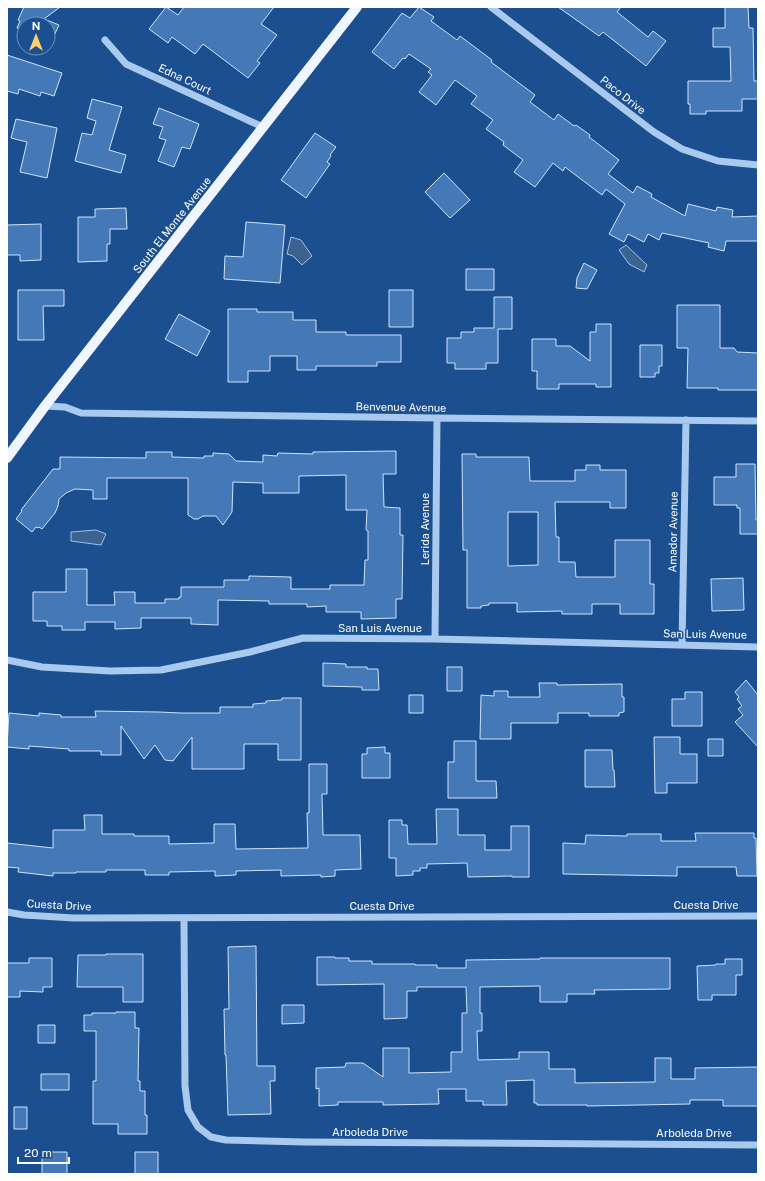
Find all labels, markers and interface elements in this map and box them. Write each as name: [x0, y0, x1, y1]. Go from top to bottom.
north arrow: [16, 16, 56, 56]
text: N: [32, 20, 40, 32]
street label: Edna Court: [157, 61, 213, 97]
street label: Paco Drive: [598, 74, 648, 116]
street label: South El Monte Avenue: [131, 175, 213, 275]
street label: Benvenue Avenue: [355, 400, 447, 414]
street label: Amador Avenue: [666, 491, 680, 573]
street label: Lerida Avenue: [419, 493, 431, 565]
street label: San Luis Avenue: [338, 622, 422, 634]
street label: San Luis Avenue: [663, 627, 747, 641]
street label: Cuesta Drive: [26, 897, 92, 913]
street label: Cuesta Drive: [674, 899, 738, 911]
street label: Cuesta Drive: [350, 900, 414, 912]
street label: Arboleda Drive: [332, 1126, 408, 1138]
street label: Arboleda Drive: [656, 1127, 732, 1139]
scale bar: [18, 1139, 69, 1165]
text: 20 m: [24, 1146, 52, 1160]

